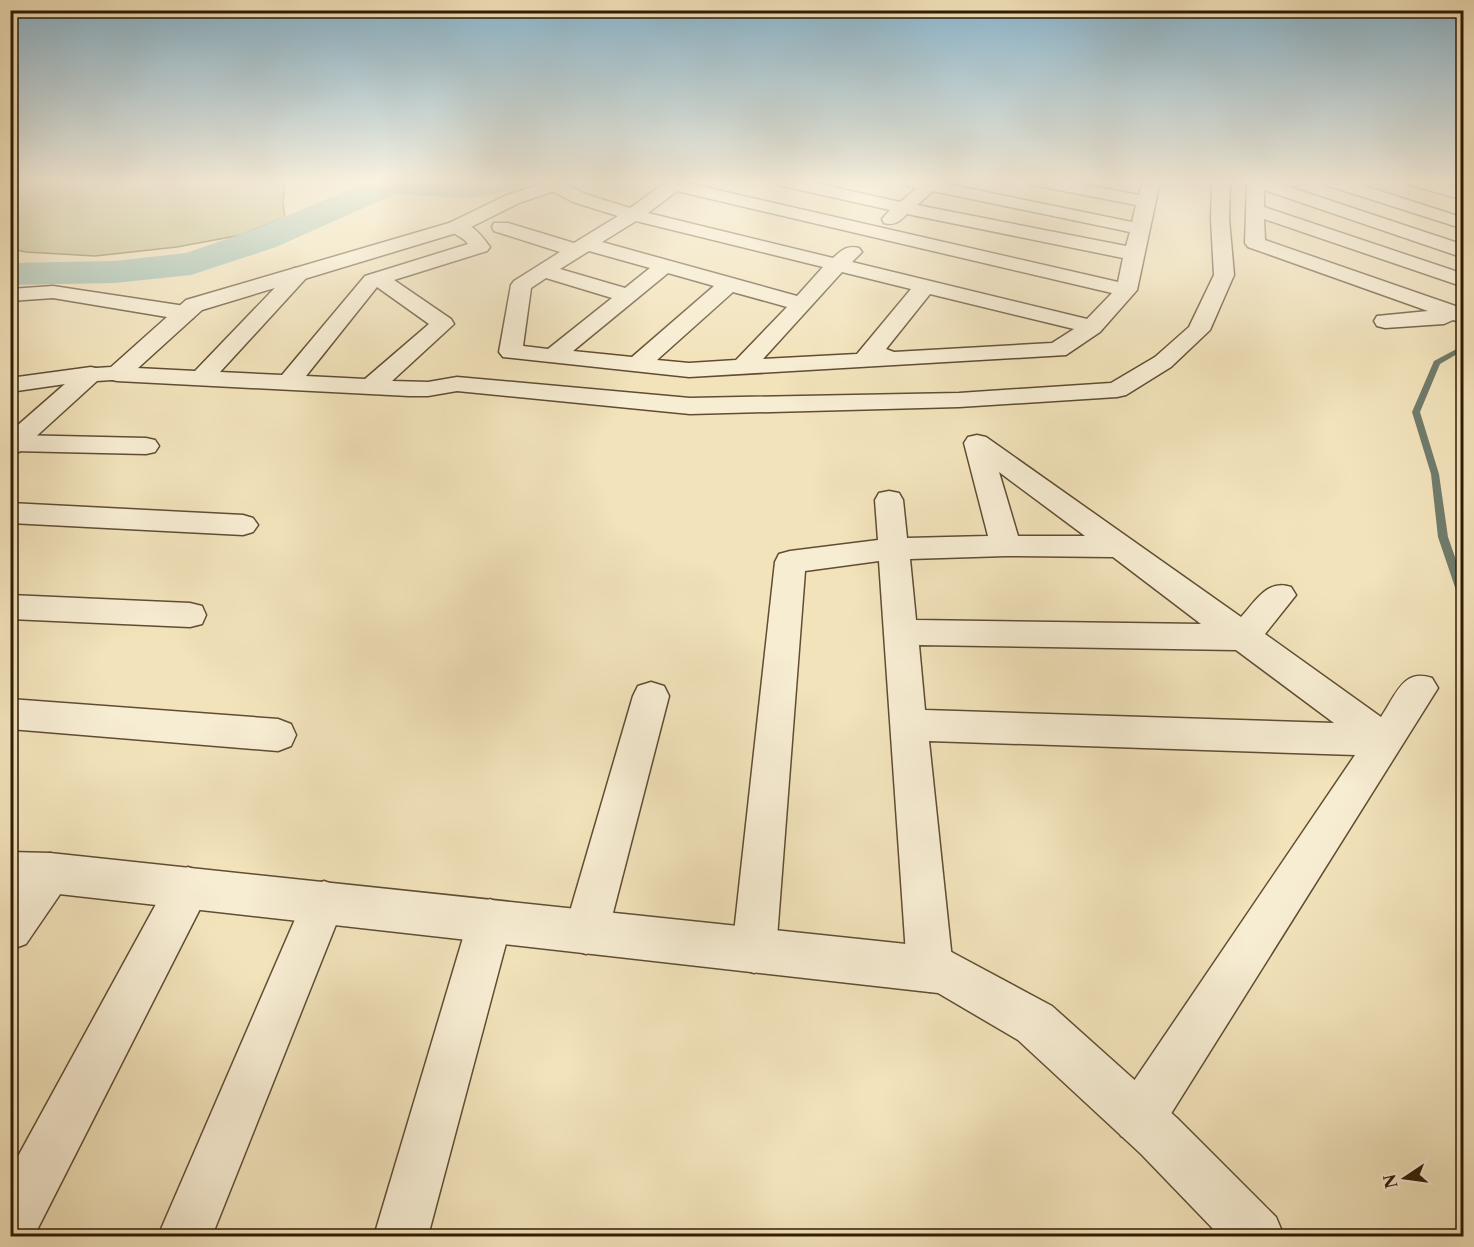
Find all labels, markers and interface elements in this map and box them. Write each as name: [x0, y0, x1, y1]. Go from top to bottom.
north arrow: [1375, 1148, 1435, 1208]
text: N: [1379, 1172, 1402, 1190]

